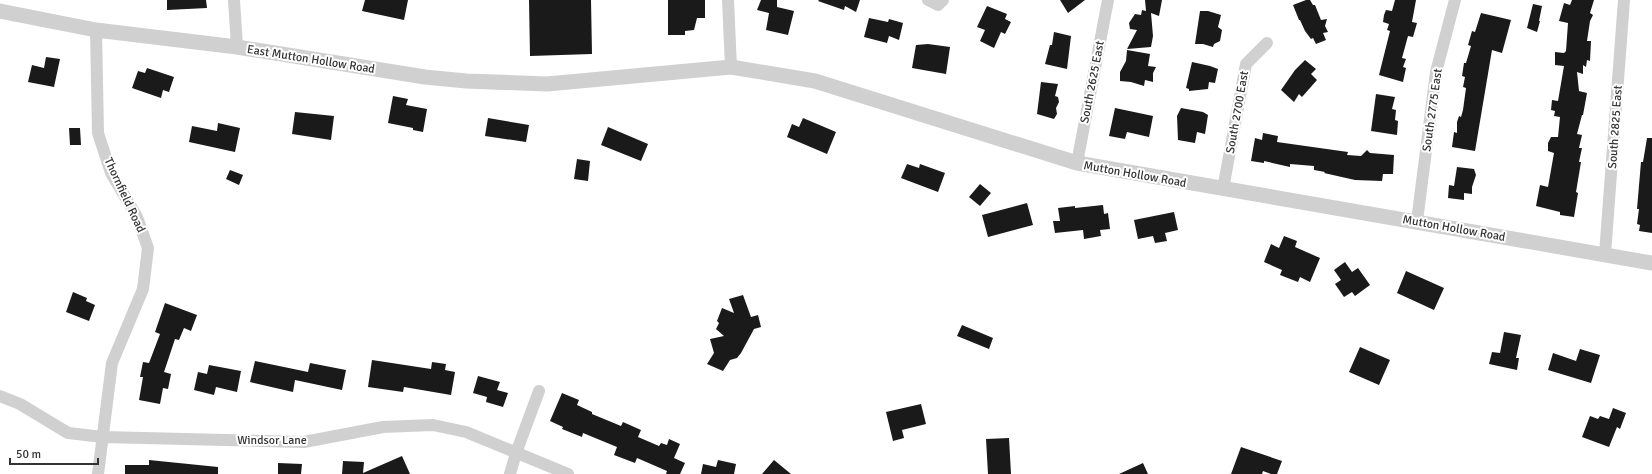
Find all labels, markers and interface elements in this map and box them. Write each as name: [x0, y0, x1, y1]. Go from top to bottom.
street label: South 2625 East: [1077, 40, 1108, 125]
street label: East Mutton Hollow Road: [246, 42, 376, 77]
street label: South 2775 East: [1419, 68, 1446, 153]
street label: South 2700 East: [1223, 70, 1252, 155]
street label: South 2825 East: [1605, 85, 1626, 169]
street label: Thornfield Road: [101, 155, 148, 235]
street label: Mutton Hollow Road: [1082, 158, 1188, 191]
street label: Mutton Hollow Road: [1401, 212, 1507, 245]
street label: Windsor Lane: [237, 433, 307, 448]
scale bar: [10, 440, 98, 466]
text: 50 m: [16, 447, 41, 462]

